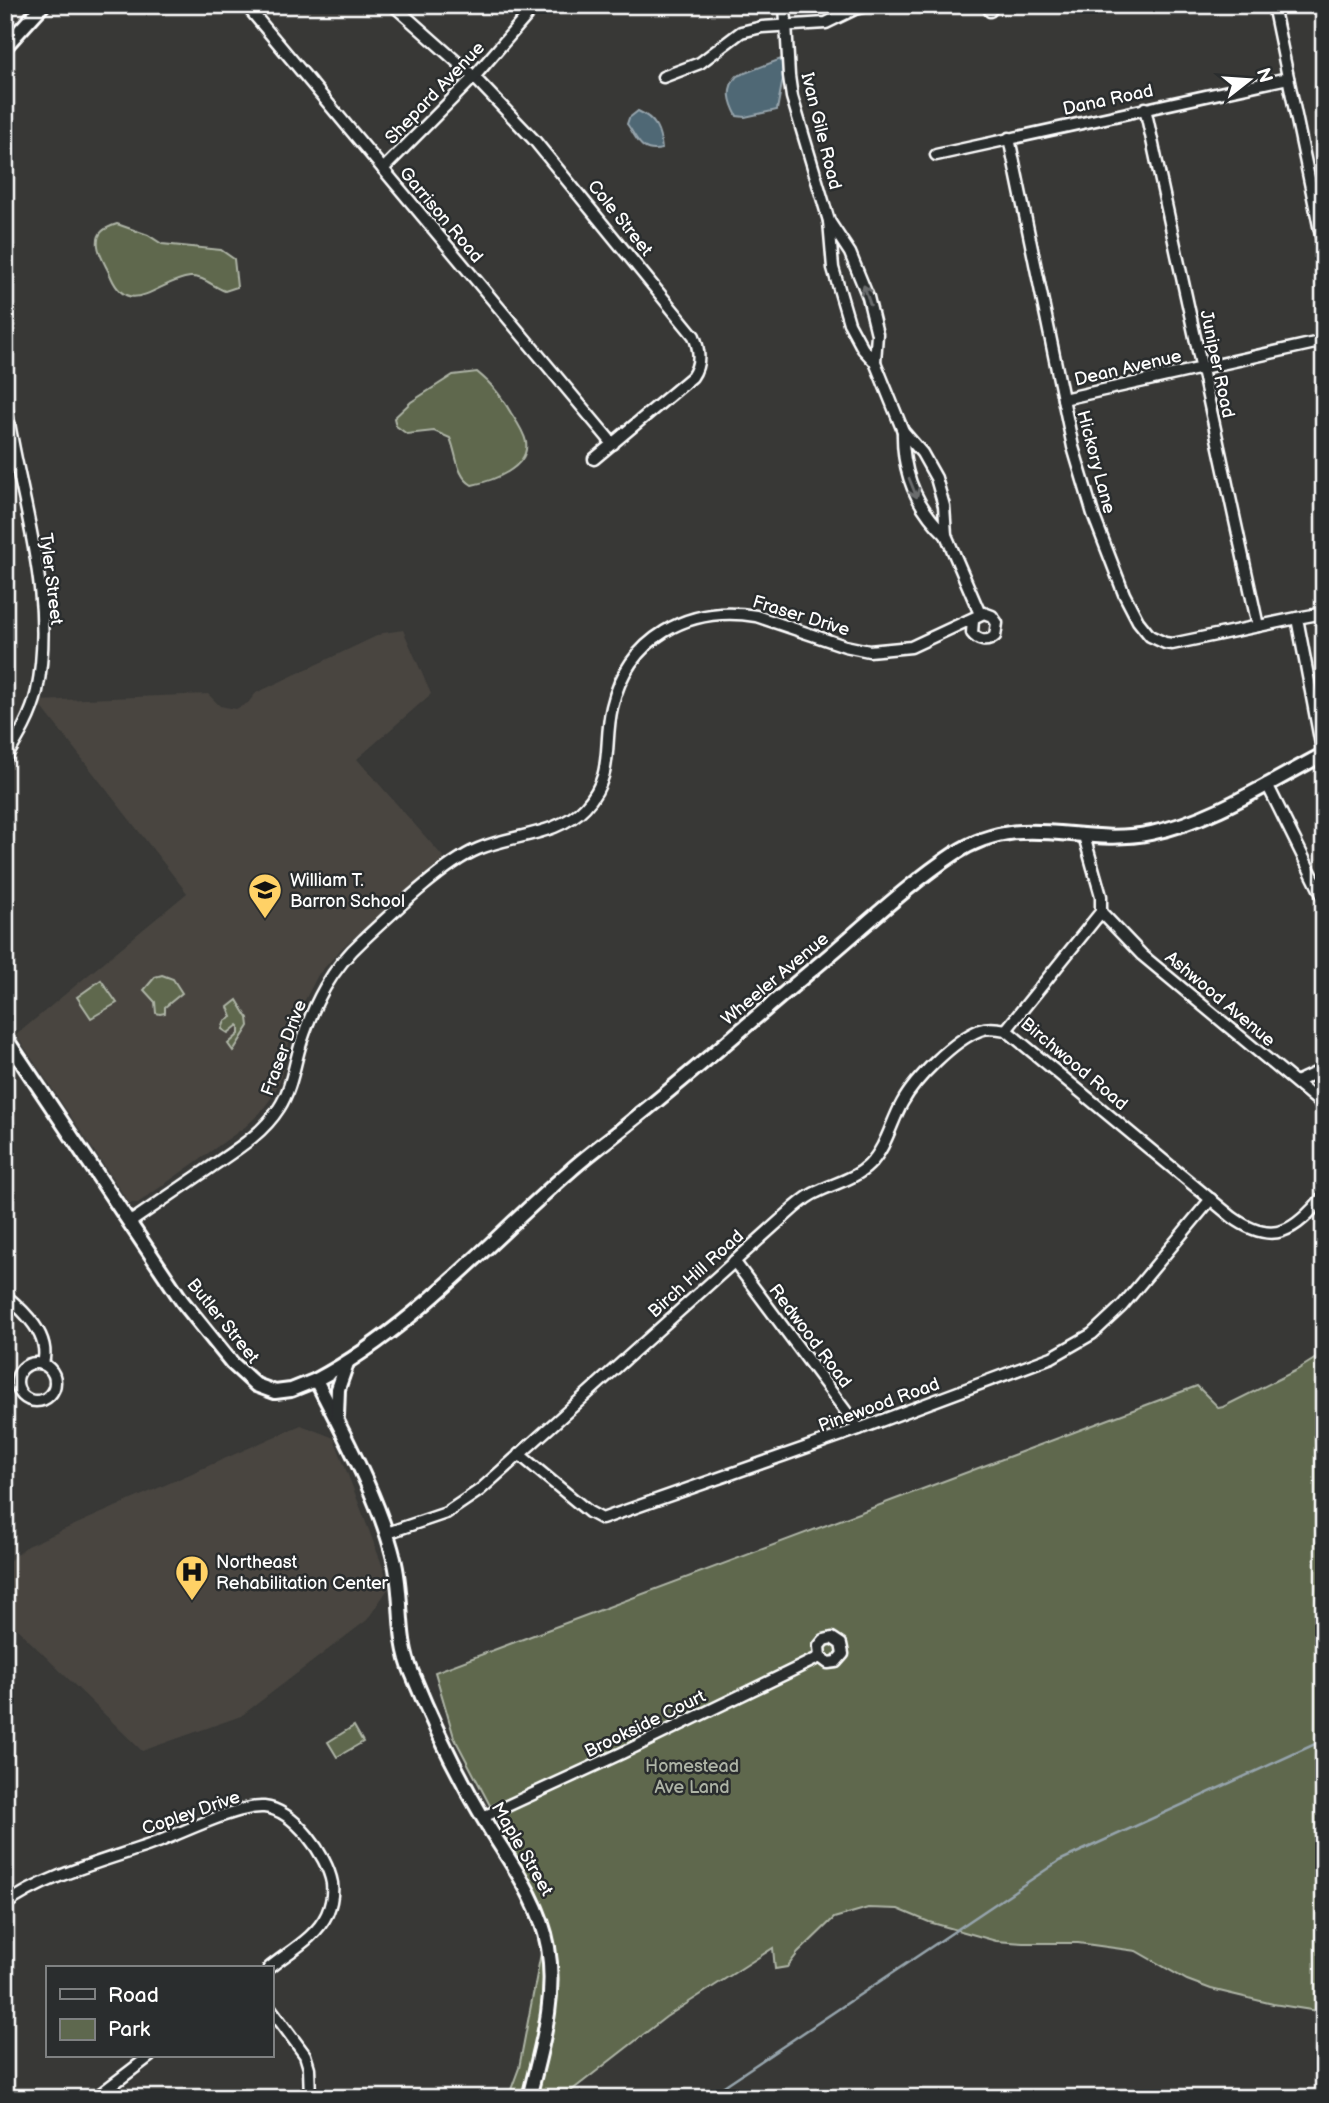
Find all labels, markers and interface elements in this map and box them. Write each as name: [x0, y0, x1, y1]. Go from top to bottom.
street label: Shepard Avenue: [381, 37, 489, 148]
north arrow: [1214, 46, 1284, 116]
text: N: [1251, 65, 1277, 86]
street label: Ivan Gile Road: [796, 70, 846, 192]
street label: Dana Road: [1061, 80, 1155, 120]
street label: Garrison Road: [395, 163, 487, 267]
street label: Cole Street: [583, 176, 657, 261]
one-way arrow: [860, 284, 873, 306]
street label: Juniper Road: [1195, 308, 1239, 420]
street label: Dean Avenue: [1072, 345, 1184, 391]
street label: Hickory Lane: [1072, 408, 1120, 516]
one-way arrow: [907, 476, 920, 498]
street label: Tyler Street: [35, 532, 67, 627]
street label: Fraser Drive: [750, 591, 852, 641]
place label: William T. Barron School: [290, 870, 405, 912]
school or university icon: William T. Barron School: [246, 871, 284, 920]
street label: Wheeler Avenue: [717, 928, 833, 1030]
street label: Ashwood Avenue: [1161, 947, 1279, 1051]
street label: Fraser Drive: [257, 997, 311, 1099]
street label: Birchwood Road: [1016, 1013, 1132, 1115]
street label: Birch Hill Road: [644, 1226, 748, 1322]
street label: Butler Street: [182, 1274, 264, 1368]
street label: Redwood Road: [764, 1280, 856, 1392]
street label: Pinewood Road: [816, 1373, 942, 1437]
place label: Northeast Rehabilitation Center: [216, 1552, 389, 1594]
hospital icon: Northeast Rehabilitation Center: [173, 1553, 211, 1602]
street label: Brookside Court: [581, 1685, 709, 1762]
park label: Homestead Ave Land: [645, 1756, 739, 1798]
street label: Copley Drive: [139, 1786, 243, 1840]
street label: Maple Street: [487, 1798, 557, 1900]
legend: [46, 1966, 273, 2058]
text: Road: [108, 1983, 159, 2008]
text: Park: [108, 2017, 151, 2042]

